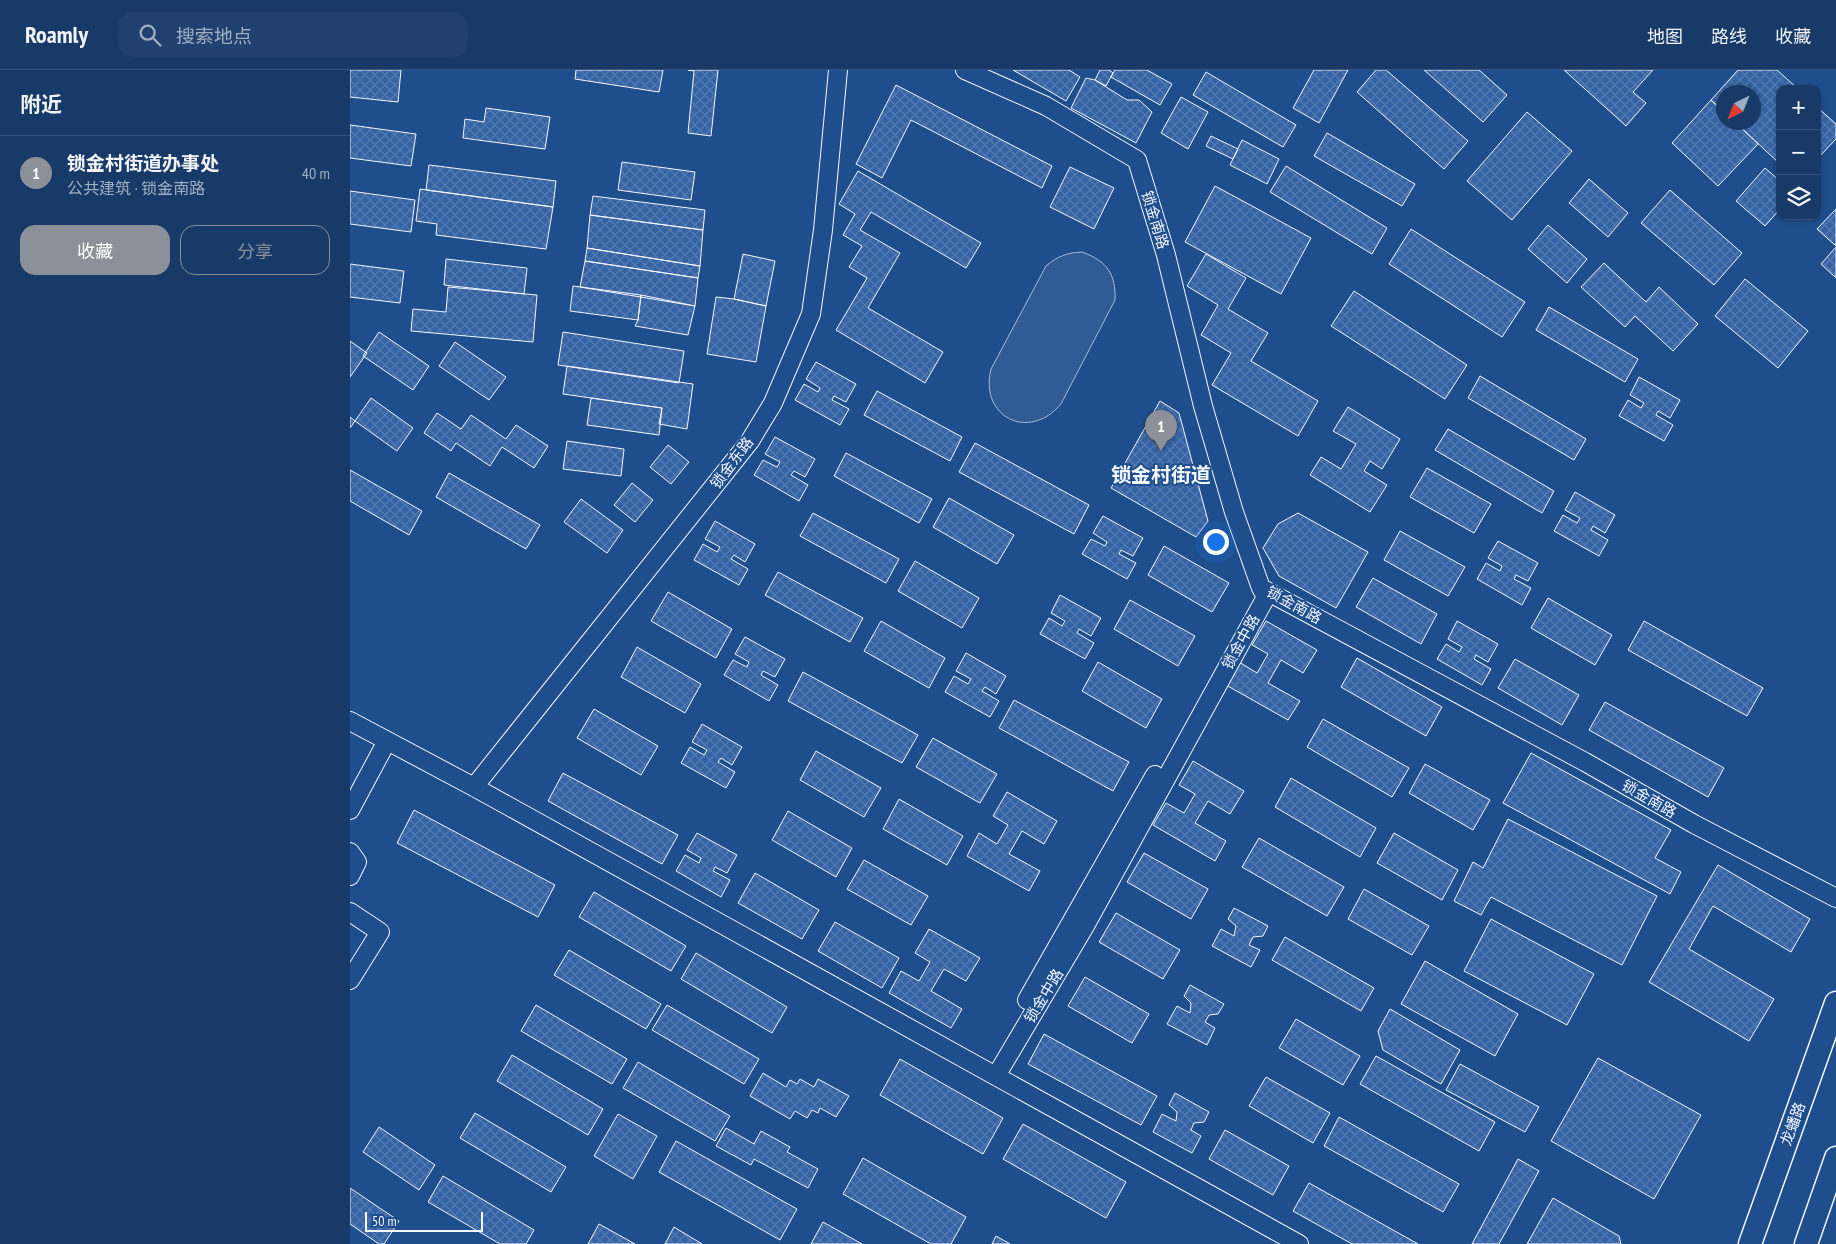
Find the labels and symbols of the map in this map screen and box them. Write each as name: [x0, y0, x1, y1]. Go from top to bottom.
north arrow: [1716, 85, 1761, 130]
street label: 锁金南路: [1138, 188, 1173, 251]
pin: 1: [1145, 410, 1177, 451]
street label: 锁金东路: [706, 433, 757, 492]
district label: 锁金村街道: [1111, 462, 1211, 488]
your location: [1203, 529, 1229, 555]
street label: 锁金南路: [1263, 582, 1325, 627]
street label: 锁金中路: [1218, 611, 1263, 673]
street label: 锁金南路: [1619, 775, 1680, 822]
street label: 锁金中路: [1020, 965, 1067, 1026]
street label: 龙蟠路: [1776, 1099, 1809, 1148]
scale bar: [365, 1209, 482, 1232]

